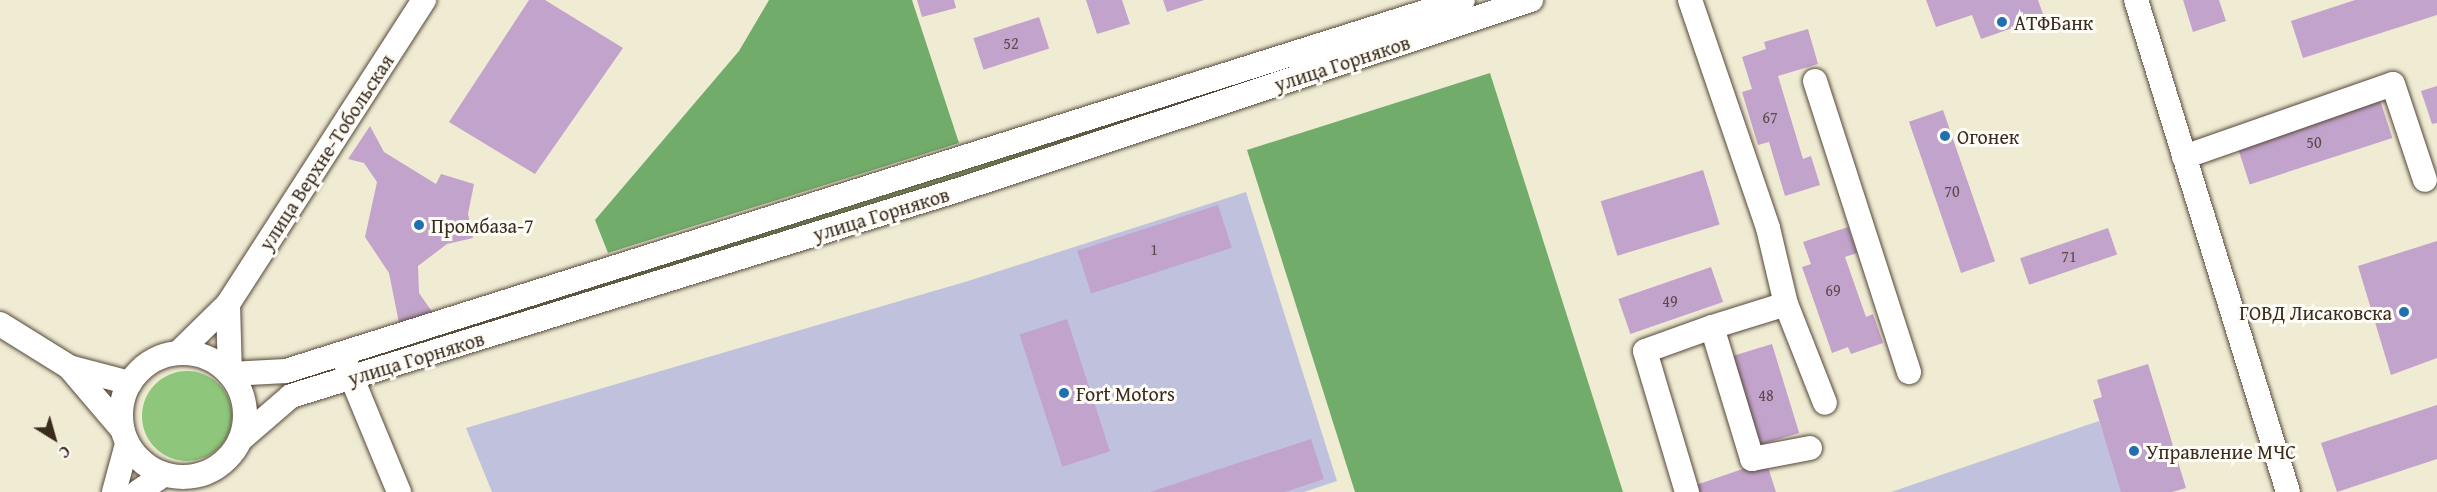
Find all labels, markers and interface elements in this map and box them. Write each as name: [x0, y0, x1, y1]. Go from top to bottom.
place label: АТФБанк: [2014, 10, 2093, 34]
marker: АТФБанк: [1995, 15, 2009, 29]
street label: улица Горняков: [1271, 30, 1413, 96]
house number: 52: [1003, 33, 1019, 53]
street label: улица Верхне-Тобольская: [254, 49, 398, 255]
house number: 67: [1762, 107, 1778, 127]
place label: Огонек: [1957, 124, 2019, 148]
marker: Огонек: [1938, 129, 1952, 143]
house number: 50: [2306, 132, 2322, 152]
house number: 70: [1944, 181, 1960, 201]
street label: улица Горняков: [810, 182, 952, 246]
place label: Промбаза-7: [431, 213, 534, 237]
marker: Промбаза-7: [412, 218, 426, 232]
house number: 1: [1150, 239, 1158, 259]
house number: 71: [2061, 246, 2077, 266]
house number: 69: [1825, 280, 1841, 300]
house number: 49: [1662, 291, 1678, 311]
place label: ГОВД Лисаковска: [2239, 300, 2392, 324]
marker: ГОВД Лисаковска: [2397, 305, 2411, 319]
street label: улица Горняков: [345, 326, 487, 390]
place label: Fort Motors: [1076, 381, 1175, 405]
house number: 48: [1758, 385, 1774, 405]
marker: Fort Motors: [1057, 386, 1071, 400]
north arrow: [24, 408, 84, 468]
place label: Управление МЧС: [2146, 439, 2296, 463]
text: С: [54, 440, 76, 465]
marker: Управление МЧС: [2127, 444, 2141, 458]

